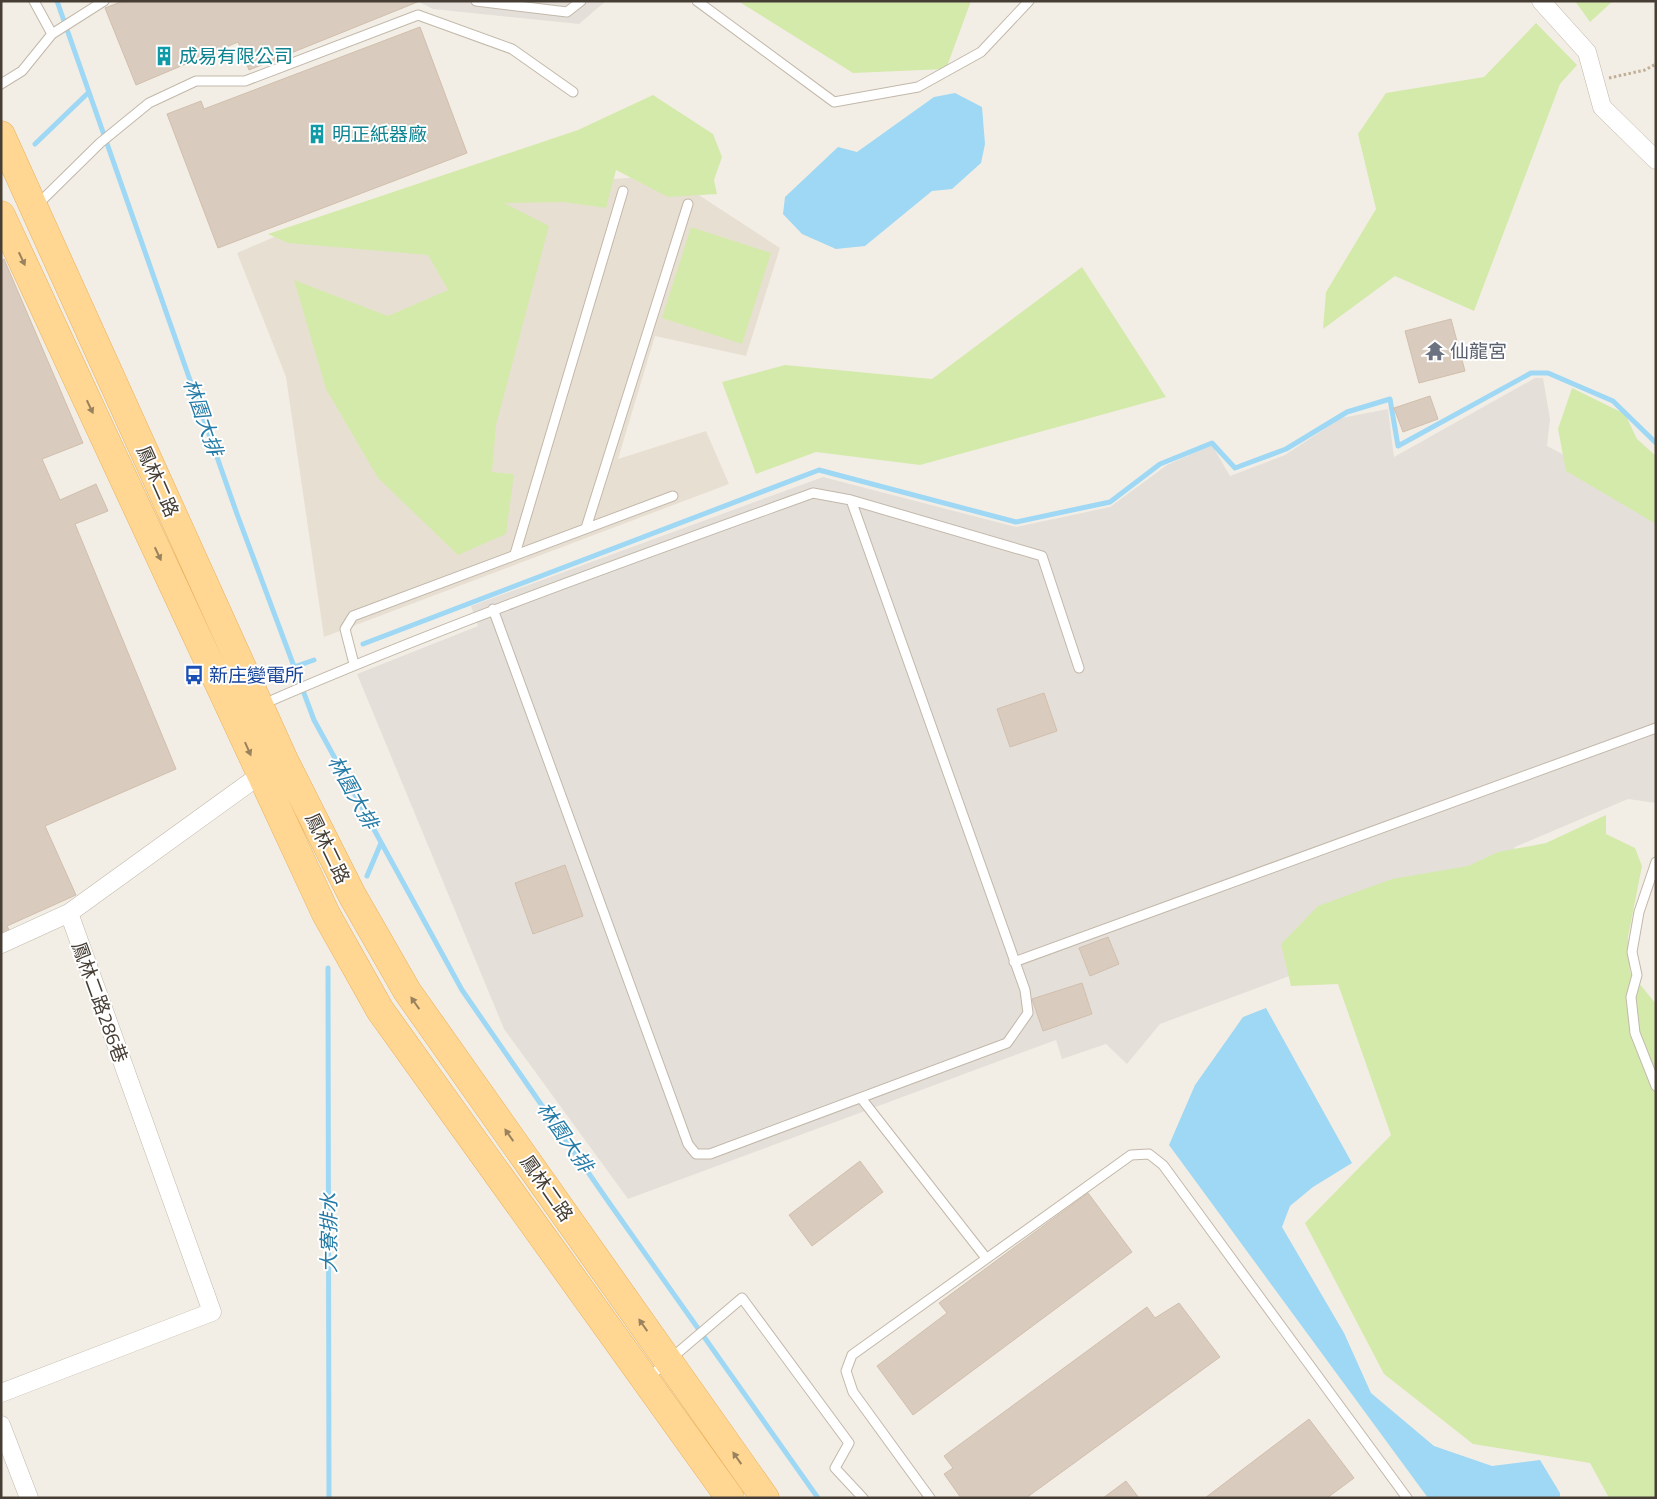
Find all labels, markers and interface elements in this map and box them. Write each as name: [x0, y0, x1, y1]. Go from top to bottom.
place label: 成易有限公司: [179, 41, 293, 70]
building icon: 成易有限公司: [153, 45, 175, 67]
place label: 明正紙器廠: [332, 119, 427, 148]
building icon: 明正紙器廠: [306, 123, 328, 145]
one-way arrow: [18, 252, 26, 266]
place label: 仙龍宮: [1450, 336, 1507, 365]
temple icon: 仙龍宮: [1424, 340, 1446, 362]
water label: 林園大排: [176, 374, 232, 463]
one-way arrow: [86, 399, 94, 414]
street label: 鳳林二路: [130, 440, 187, 521]
one-way arrow: [155, 547, 163, 561]
place label: 新庄變電所: [209, 660, 304, 689]
bus stop icon: 新庄變電所: [183, 664, 205, 686]
one-way arrow: [245, 742, 253, 756]
water label: 林園大排: [320, 749, 388, 837]
street label: 鳳林二路: [299, 807, 358, 888]
street label: 鳳林二路286巷: [65, 937, 136, 1066]
one-way arrow: [410, 996, 420, 1009]
water label: 林園大排: [530, 1095, 603, 1181]
one-way arrow: [504, 1128, 514, 1142]
street label: 鳳林二路: [514, 1148, 581, 1227]
water label: 大寮排水: [313, 1192, 344, 1273]
one-way arrow: [638, 1318, 648, 1332]
one-way arrow: [732, 1451, 742, 1465]

